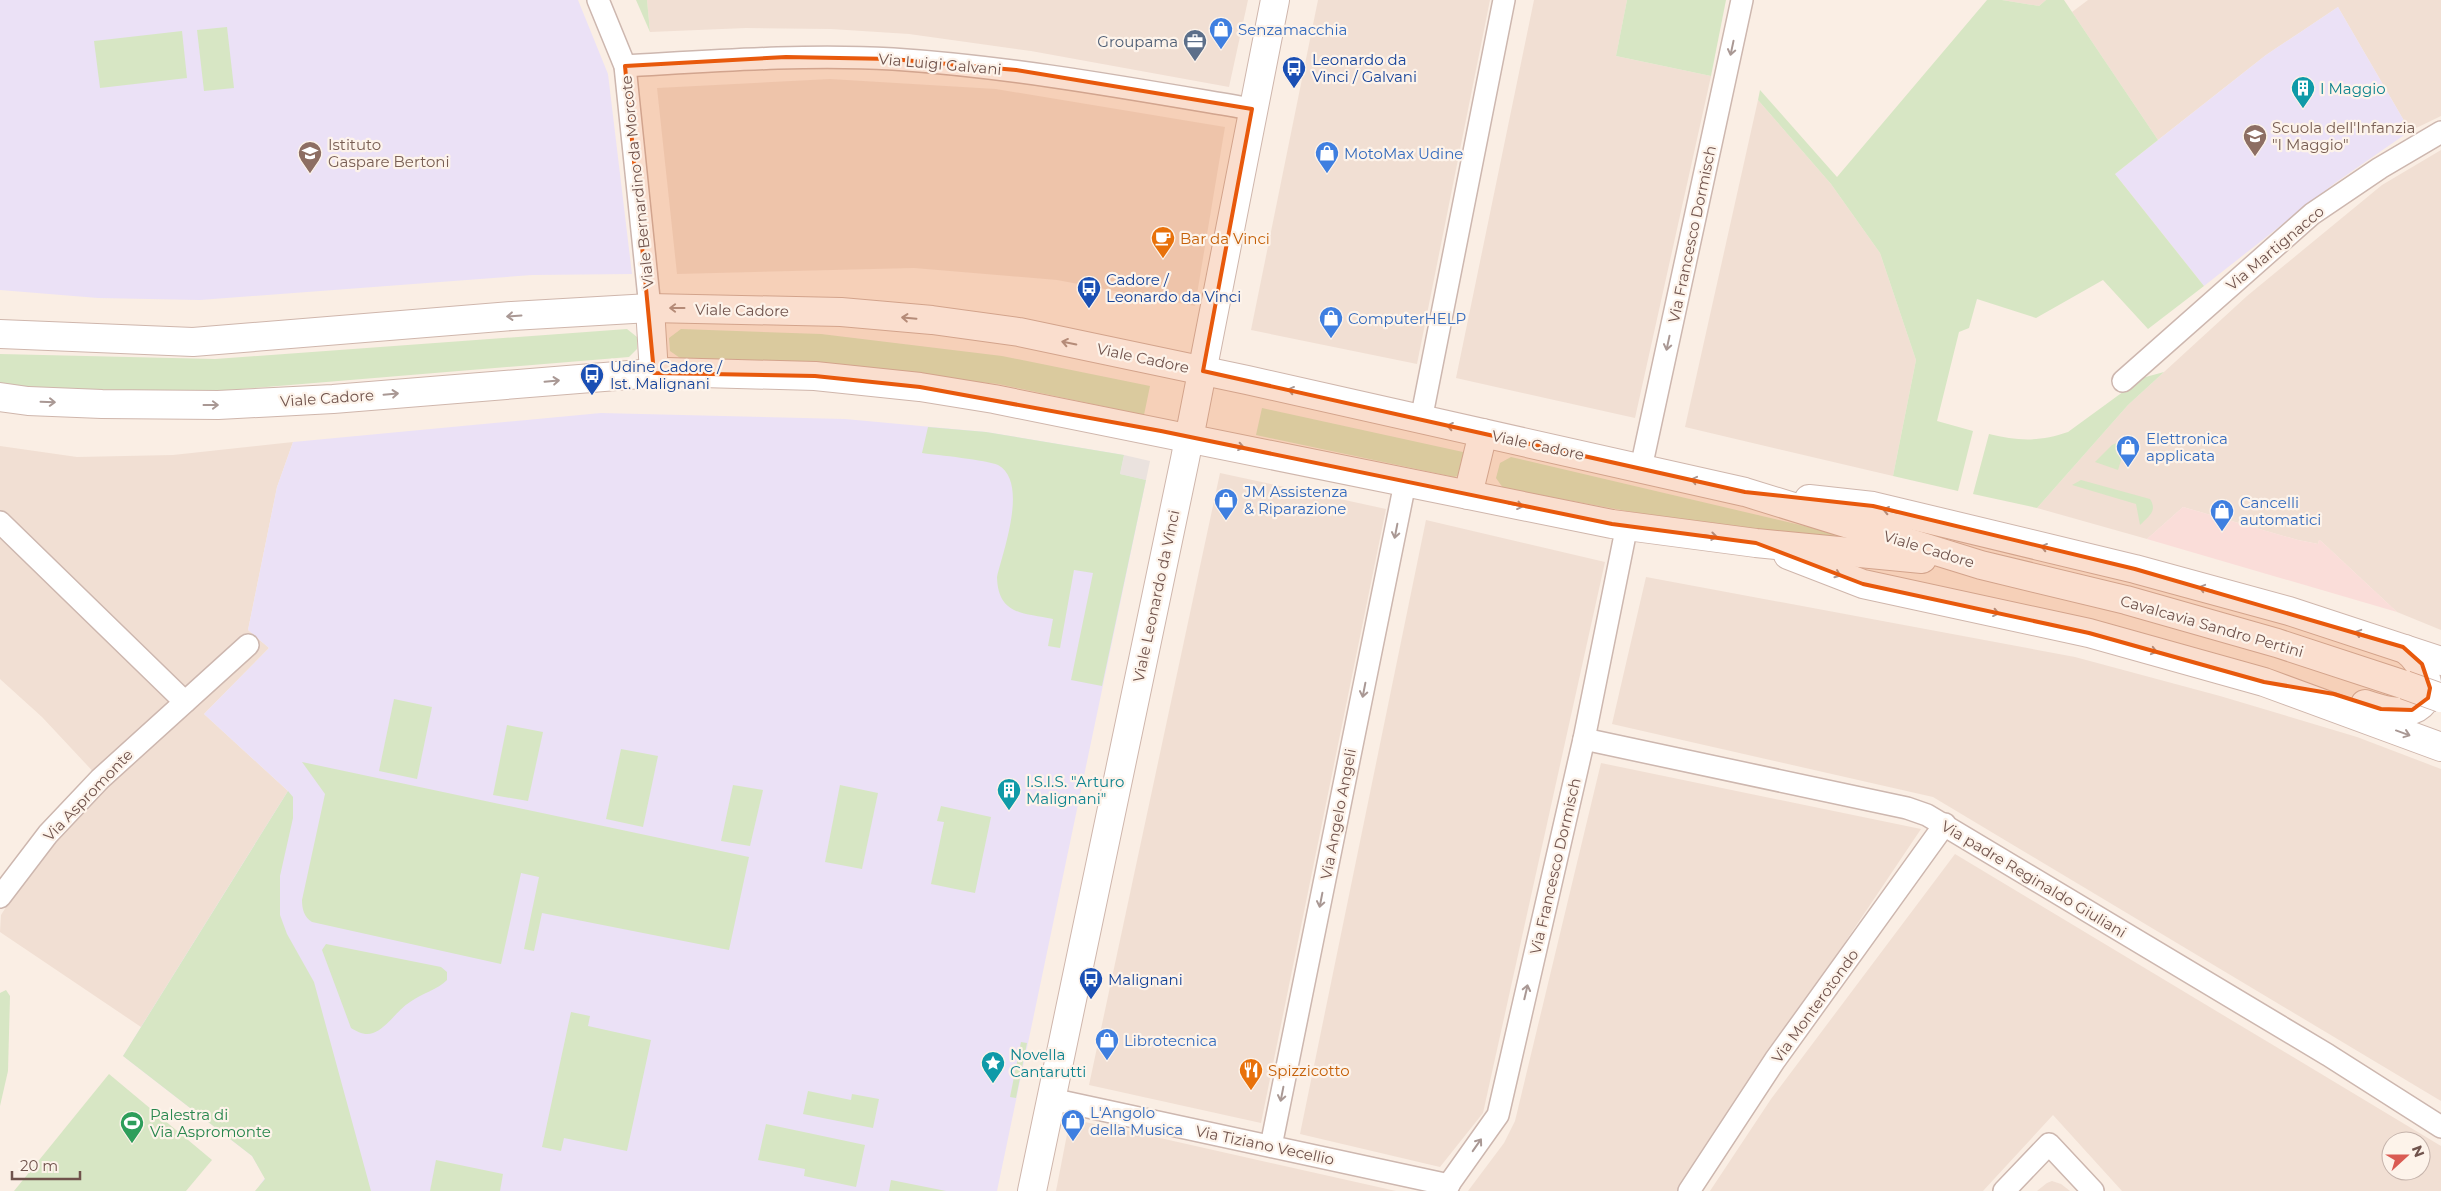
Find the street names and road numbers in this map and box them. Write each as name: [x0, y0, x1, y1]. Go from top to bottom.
street label: Via Luigi Galvani: [878, 49, 1002, 79]
street label: Viale Bernardino da Morcote: [616, 75, 658, 289]
street label: Via Francesco Dormisch: [1664, 144, 1720, 324]
street label: Via Martignacco: [2222, 202, 2328, 294]
street label: Viale Cadore: [695, 300, 789, 320]
street label: Viale Cadore: [1095, 339, 1191, 377]
street label: Viale Cadore: [279, 385, 375, 411]
street label: Viale Cadore: [1490, 426, 1586, 464]
street label: Viale Leonardo da Vinci: [1128, 508, 1184, 684]
street label: Viale Cadore: [1881, 526, 1977, 572]
street label: Cavalcavia Sandro Pertini: [2118, 591, 2306, 661]
street label: Via Aspromonte: [39, 745, 137, 845]
street label: Via Angelo Angeli: [1316, 747, 1360, 881]
street label: Via Francesco Dormisch: [1525, 776, 1585, 956]
street label: Via padre Reginaldo Giuliani: [1938, 816, 2130, 942]
street label: Via Monterotondo: [1767, 945, 1863, 1067]
street label: Via Tiziano Vecellio: [1194, 1121, 1336, 1169]

